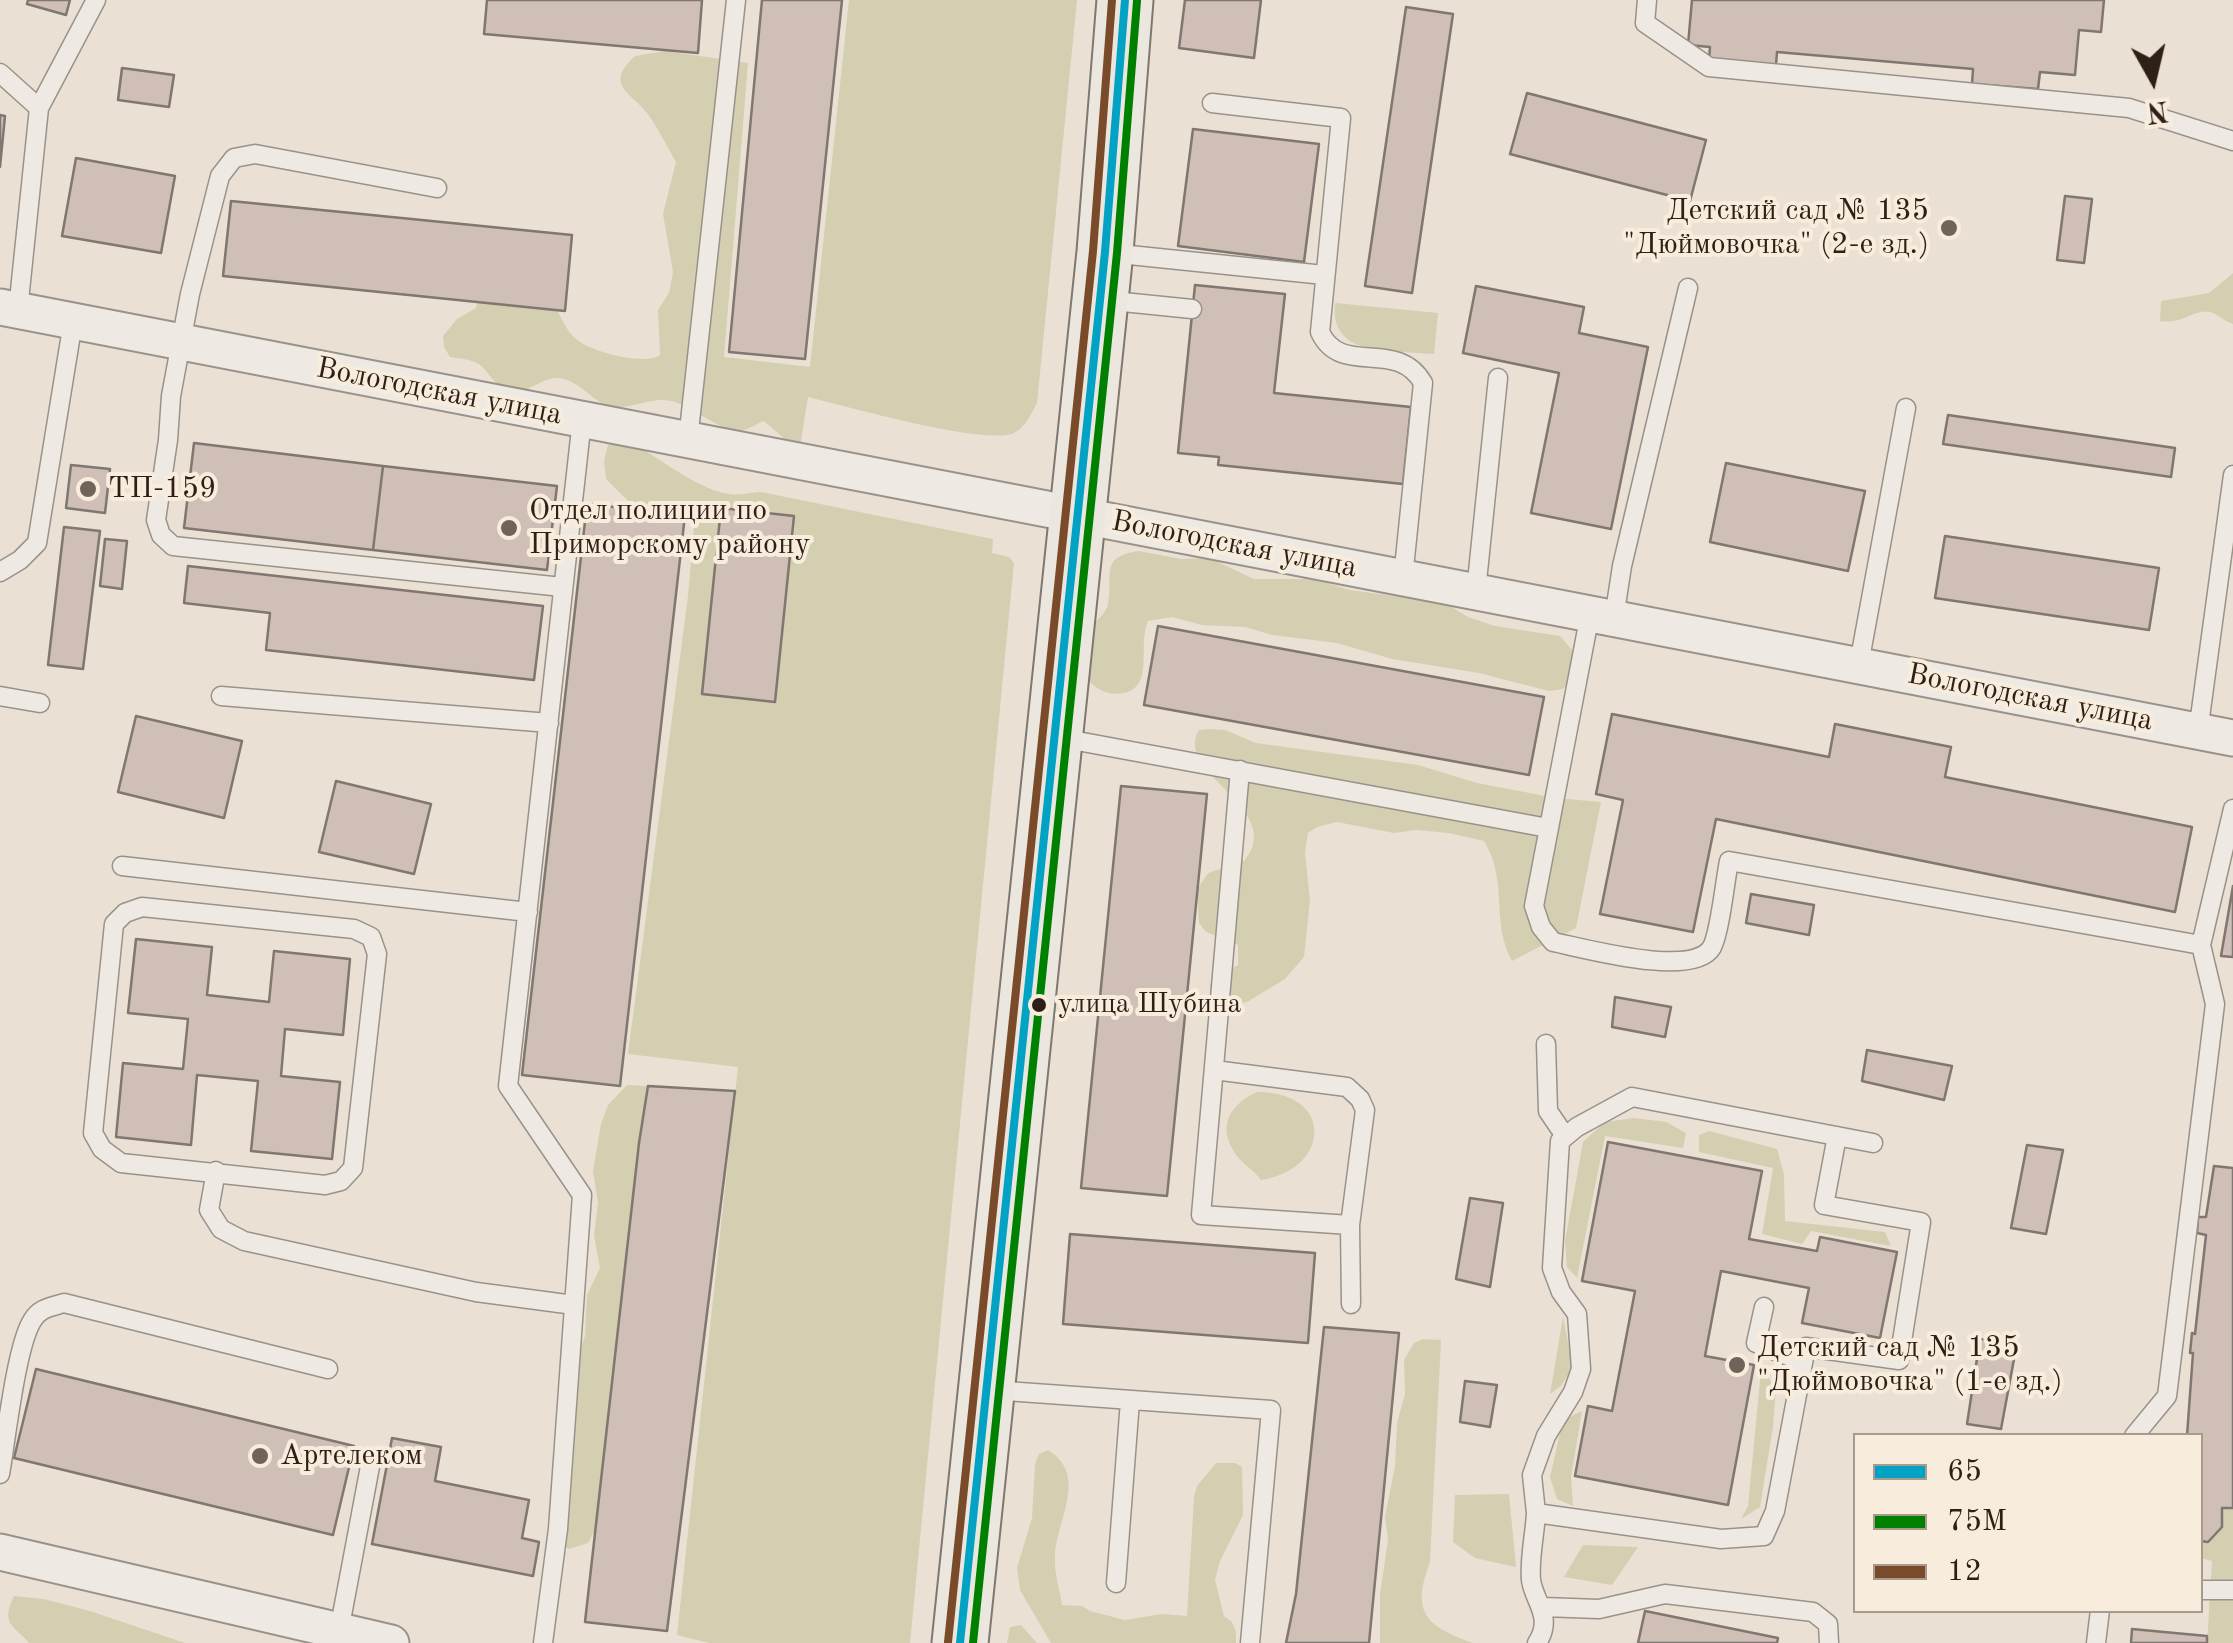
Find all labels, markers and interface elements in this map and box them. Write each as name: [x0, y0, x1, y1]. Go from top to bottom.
north arrow: [2103, 30, 2203, 130]
text: N: [2145, 94, 2170, 125]
place label: Детский сад № 135 "Дюймовочка" (2-е зд.): [1623, 193, 1929, 264]
marker: Детский сад № 135 "Дюймовочка" (2-е зд.): [1938, 217, 1960, 239]
street label: Вологодская улица: [313, 351, 565, 433]
place label: ТП-159: [108, 471, 216, 507]
marker: ТП-159: [77, 478, 99, 500]
place label: Отдел полиции по Приморскому району: [529, 493, 810, 564]
street label: Вологодская улица: [1108, 504, 1360, 586]
marker: Отдел полиции по Приморскому району: [498, 517, 520, 539]
street label: Вологодская улица: [1904, 657, 2156, 739]
place label: улица Шубина: [1058, 988, 1241, 1022]
marker: улица Шубина: [1029, 995, 1049, 1015]
place label: Детский сад № 135 "Дюймовочка" (1-е зд.): [1757, 1330, 2063, 1400]
marker: Детский сад № 135 "Дюймовочка" (1-е зд.): [1726, 1354, 1748, 1376]
legend: [1853, 1433, 2203, 1613]
place label: Артелеком: [280, 1438, 423, 1474]
marker: Артелеком: [249, 1445, 271, 1467]
text: 65: [1947, 1457, 1982, 1487]
text: 75М: [1947, 1507, 2007, 1537]
text: 12: [1947, 1557, 1982, 1587]

